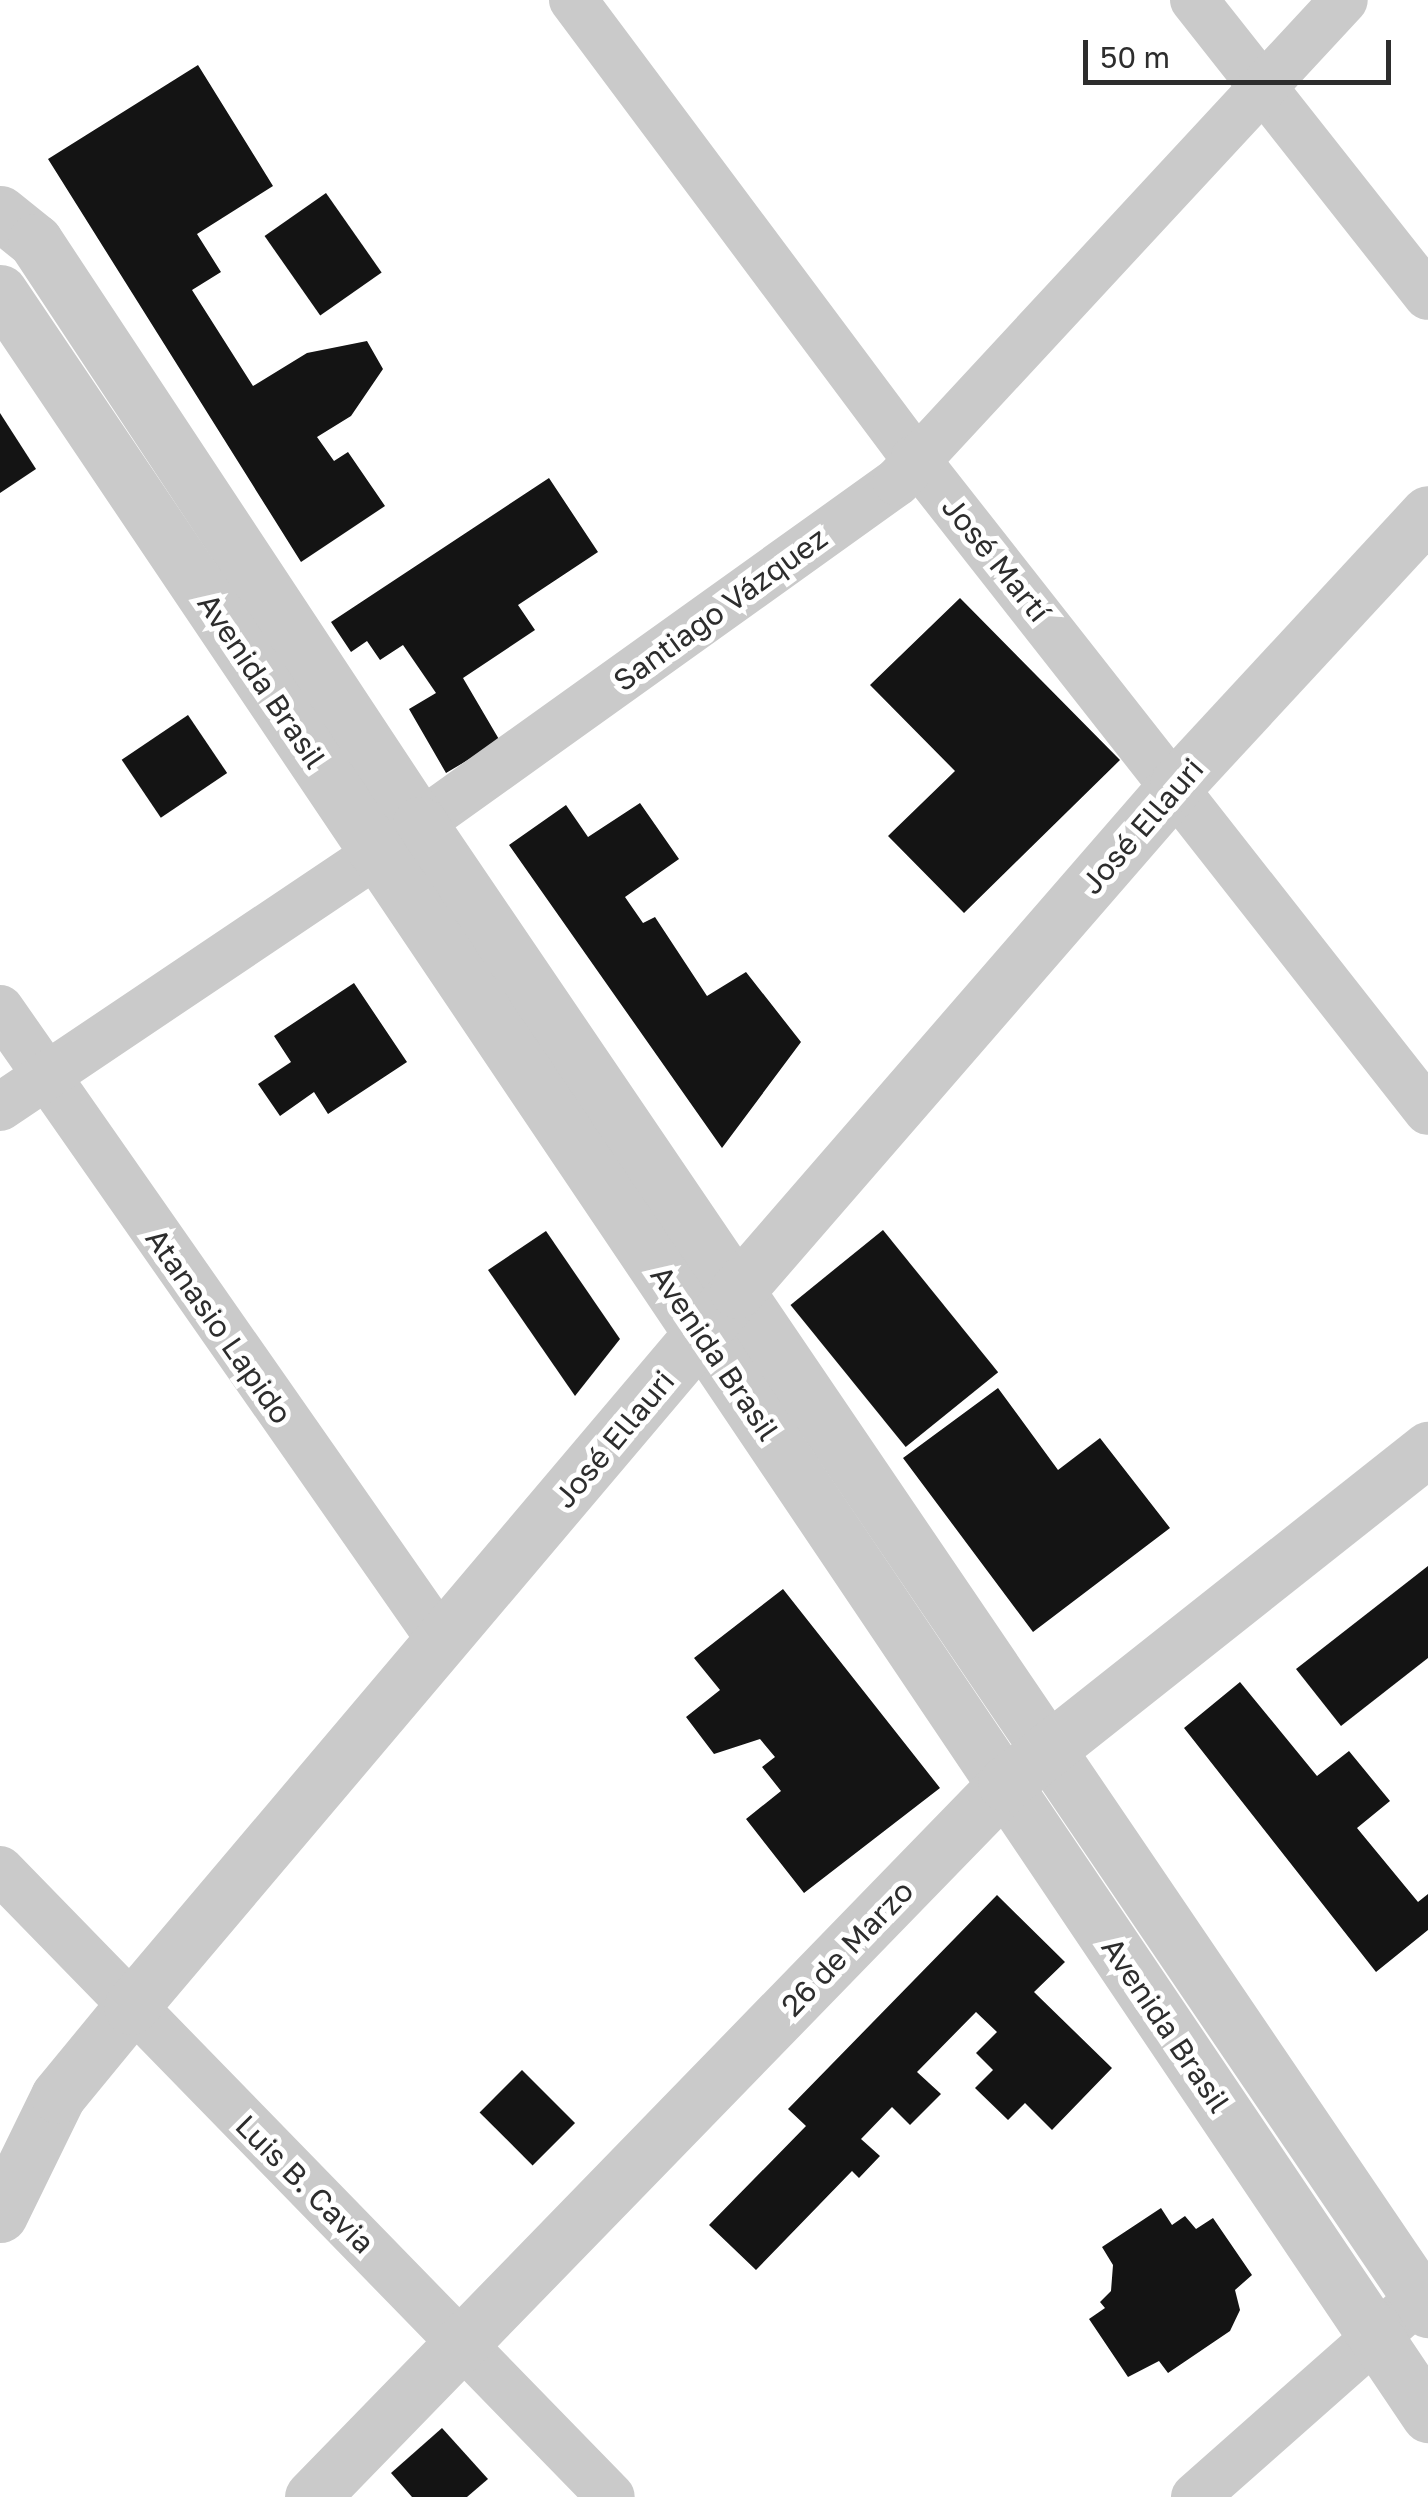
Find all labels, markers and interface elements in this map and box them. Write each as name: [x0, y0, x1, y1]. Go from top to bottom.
scale bar: [1088, 20, 1396, 82]
text: 50 m: [1100, 39, 1170, 75]
street label: José Martí: [935, 489, 1057, 629]
street label: Santiago Vázquez: [606, 519, 834, 699]
street label: Avenida Brasil: [190, 587, 334, 775]
street label: José Ellauri: [1073, 751, 1211, 901]
street label: Atanasio Lapido: [138, 1221, 300, 1431]
street label: Avenida Brasil: [643, 1259, 787, 1447]
street label: José Ellauri: [546, 1363, 682, 1515]
street label: 26 de Marzo: [773, 1873, 921, 2023]
street label: Avenida Brasil: [1094, 1931, 1238, 2119]
street label: Luis B. Cavia: [228, 2107, 382, 2261]

